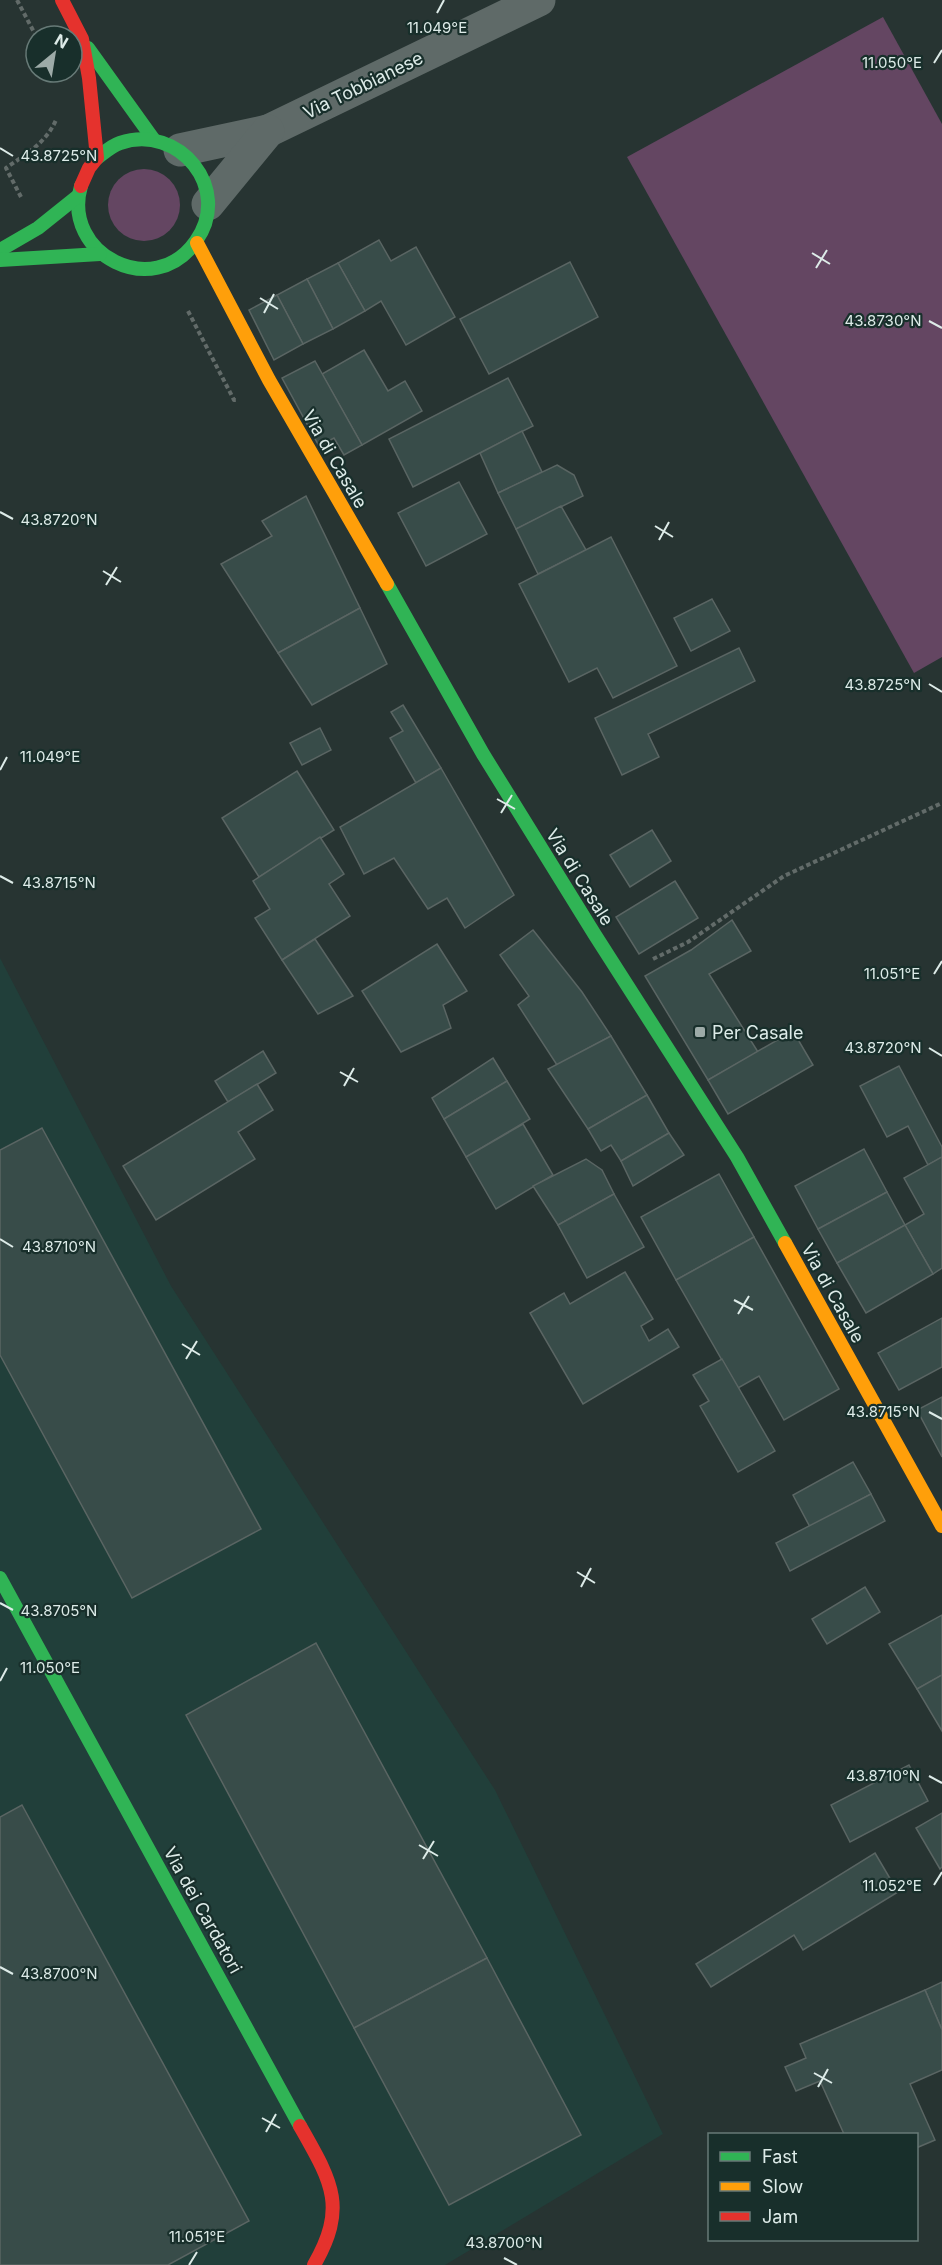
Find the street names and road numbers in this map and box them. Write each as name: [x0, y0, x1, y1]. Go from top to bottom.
street label: Via Tobbianese: [300, 47, 426, 123]
street label: Via di Casale: [298, 406, 372, 512]
street label: Via di Casale: [542, 825, 618, 929]
street label: Via di Casale: [797, 1240, 869, 1346]
street label: Via dei Cardatori: [159, 1843, 247, 1977]

